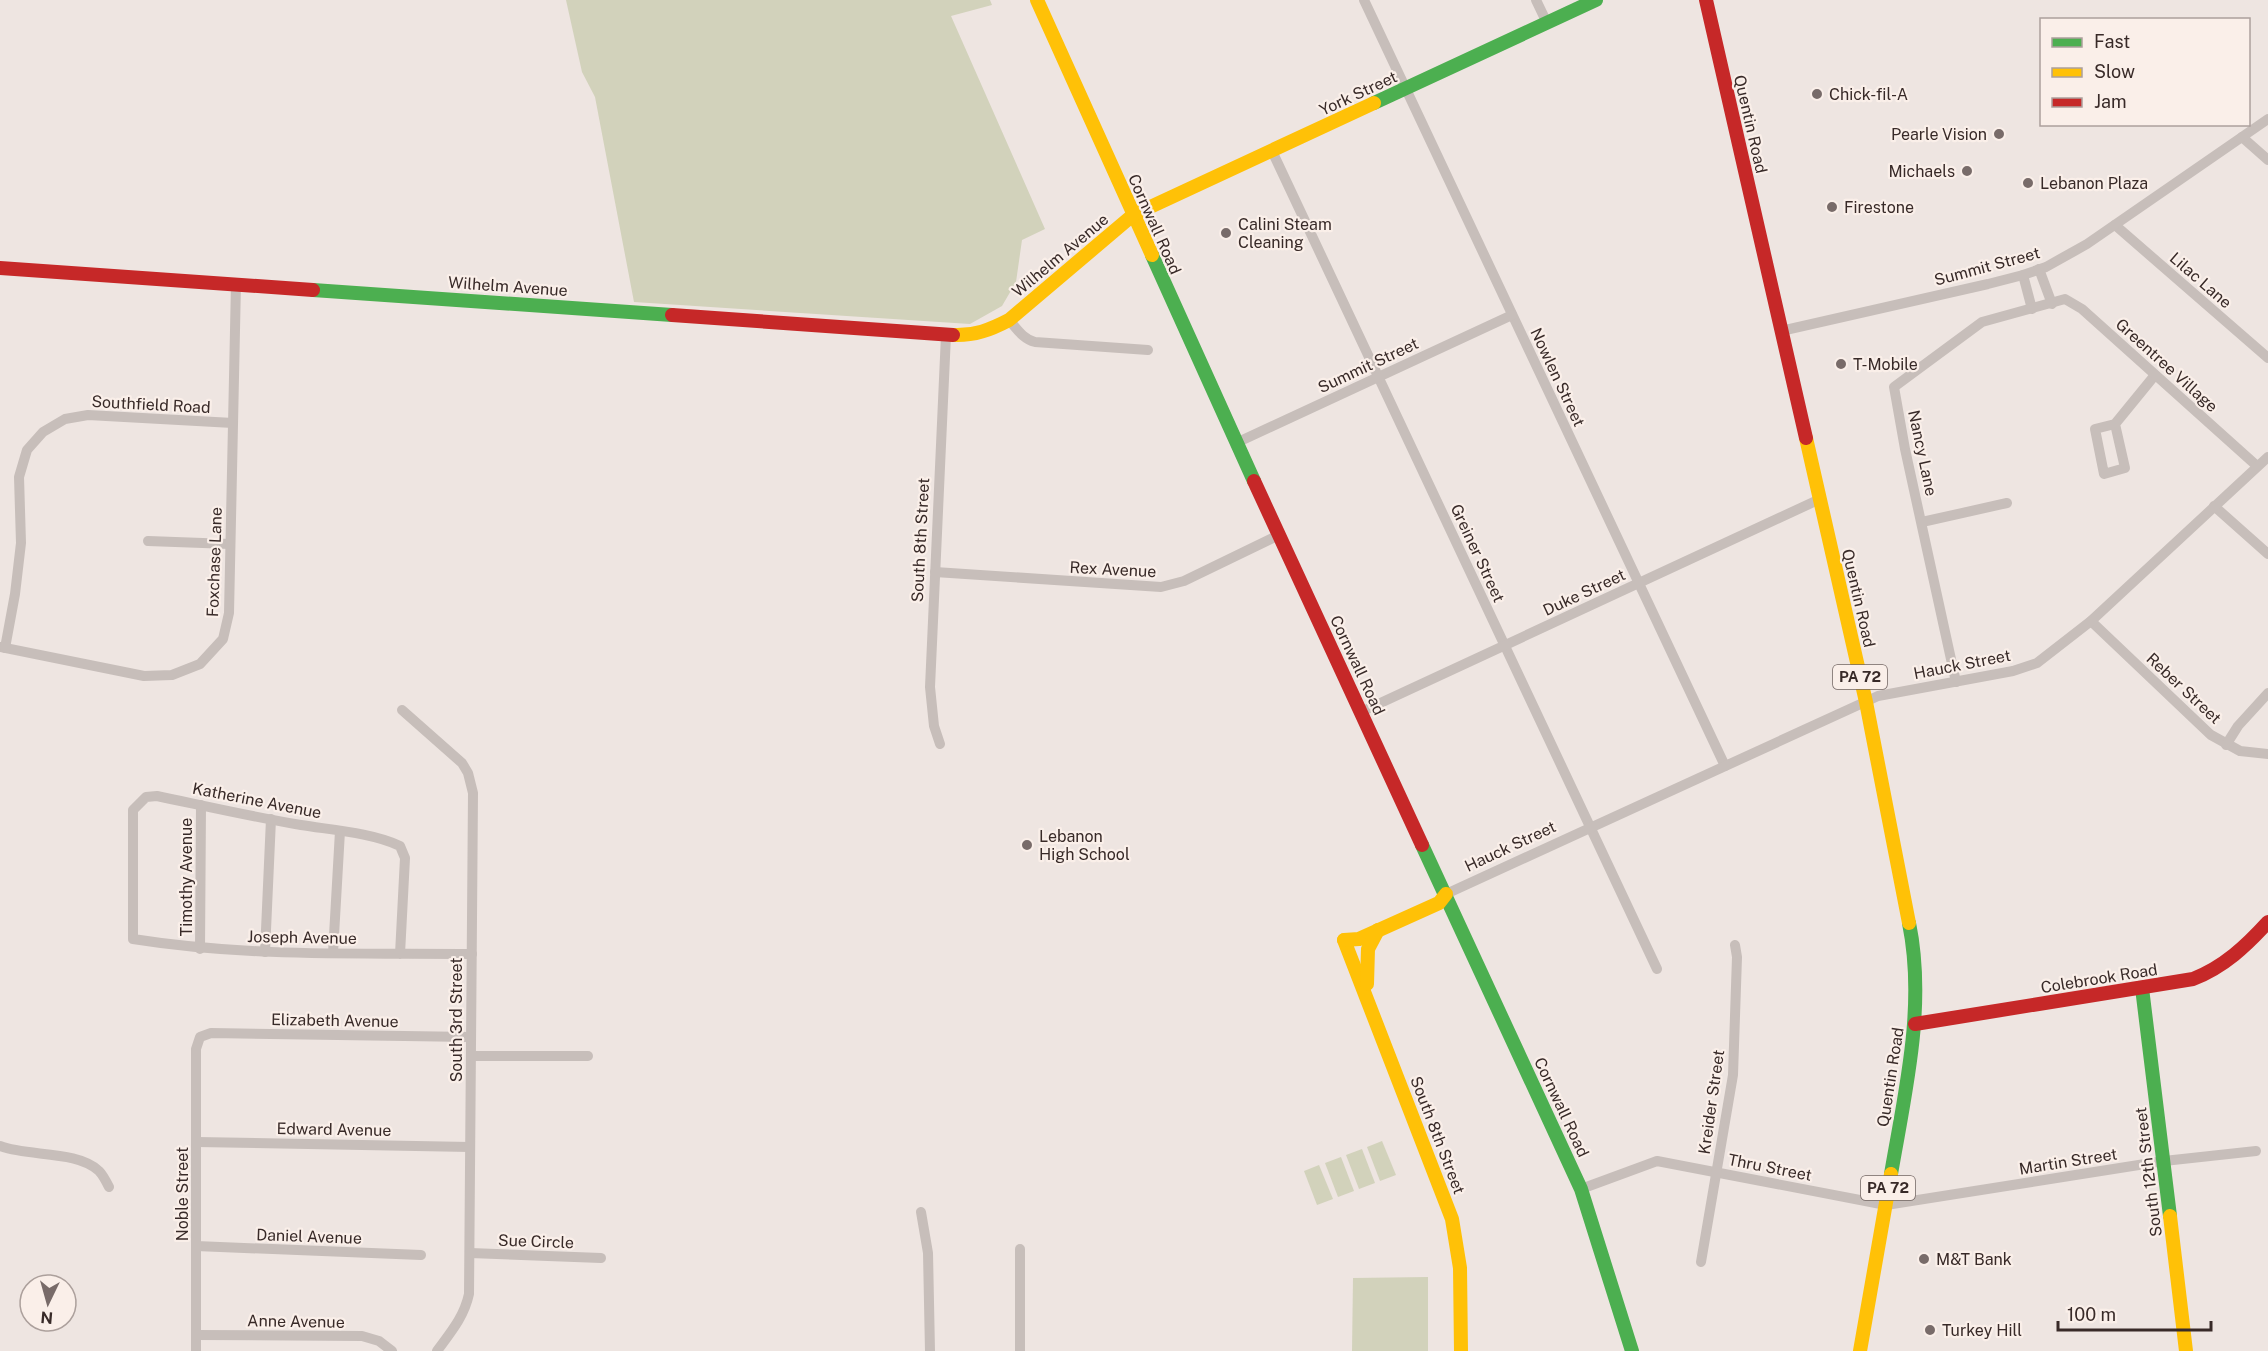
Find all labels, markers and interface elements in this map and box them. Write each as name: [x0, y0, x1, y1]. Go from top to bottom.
legend: [2040, 18, 2250, 126]
text: Fast: [2094, 31, 2130, 52]
text: Slow: [2094, 61, 2135, 82]
street label: York Street: [1316, 67, 1400, 120]
street label: Quentin Road: [1730, 73, 1771, 175]
place label: Chick-fil-A: [1829, 85, 1908, 104]
marker: Chick-fil-A: [1810, 87, 1824, 101]
text: Jam: [2094, 91, 2127, 112]
place label: Pearle Vision: [1891, 125, 1987, 144]
marker: Pearle Vision: [1992, 127, 2006, 141]
place label: Michaels: [1888, 162, 1955, 181]
marker: Michaels: [1960, 164, 1974, 178]
street label: Cornwall Road: [1124, 171, 1185, 277]
place label: Lebanon Plaza: [2040, 174, 2148, 193]
marker: Lebanon Plaza: [2021, 176, 2035, 190]
place label: Firestone: [1844, 198, 1914, 217]
marker: Firestone: [1825, 200, 1839, 214]
street label: Wilhelm Avenue: [1008, 210, 1112, 301]
place label: Calini Steam Cleaning: [1238, 215, 1332, 252]
marker: Calini Steam Cleaning: [1219, 226, 1233, 240]
street label: Summit Street: [1932, 243, 2042, 290]
street label: Lilac Lane: [2166, 248, 2235, 312]
street label: Wilhelm Avenue: [448, 273, 568, 300]
street label: Greentree Village: [2112, 315, 2222, 416]
street label: Nowlen Street: [1526, 325, 1589, 430]
street label: Summit Street: [1315, 334, 1421, 397]
place label: T-Mobile: [1853, 355, 1918, 374]
marker: T-Mobile: [1834, 357, 1848, 371]
street label: Southfield Road: [91, 392, 211, 417]
street label: Nancy Lane: [1904, 408, 1941, 498]
street label: South 8th Street: [908, 477, 933, 603]
street label: Greiner Street: [1447, 501, 1509, 605]
street label: Foxchase Lane: [203, 507, 226, 617]
street label: Quentin Road: [1838, 547, 1879, 649]
street label: Rex Avenue: [1069, 558, 1157, 581]
street label: Duke Street: [1540, 565, 1628, 620]
street label: Cornwall Road: [1326, 612, 1389, 718]
street label: Hauck Street: [1912, 646, 2012, 683]
street label: Reber Street: [2142, 649, 2225, 728]
road number: PA 72: [1833, 665, 1887, 689]
street label: Katherine Avenue: [191, 779, 323, 822]
street label: Hauck Street: [1462, 817, 1559, 876]
street label: Timothy Avenue: [177, 818, 196, 936]
place label: Lebanon High School: [1039, 827, 1130, 864]
marker: Lebanon High School: [1020, 838, 1034, 852]
street label: Joseph Avenue: [247, 927, 357, 948]
street label: South 3rd Street: [447, 958, 466, 1082]
street label: Colebrook Road: [2039, 960, 2159, 997]
street label: Elizabeth Avenue: [271, 1010, 399, 1031]
street label: Quentin Road: [1873, 1026, 1908, 1128]
street label: Kreider Street: [1695, 1048, 1728, 1156]
street label: Cornwall Road: [1530, 1054, 1593, 1160]
street label: South 8th Street: [1406, 1074, 1469, 1197]
street label: South 12th Street: [2131, 1106, 2166, 1238]
street label: Edward Avenue: [276, 1119, 392, 1140]
street label: Martin Street: [2018, 1144, 2119, 1179]
street label: Noble Street: [173, 1147, 192, 1241]
street label: Thru Street: [1726, 1150, 1813, 1185]
road number: PA 72: [1861, 1176, 1915, 1200]
street label: Daniel Avenue: [256, 1225, 362, 1248]
street label: Sue Circle: [498, 1231, 574, 1252]
place label: M&T Bank: [1936, 1250, 2012, 1269]
marker: M&T Bank: [1917, 1252, 1931, 1266]
north arrow: [18, 1273, 78, 1333]
scale bar: [2058, 1294, 2211, 1332]
text: 100 m: [2067, 1304, 2116, 1325]
text: N: [40, 1307, 54, 1327]
street label: Anne Avenue: [247, 1311, 345, 1332]
place label: Turkey Hill: [1942, 1321, 2022, 1340]
marker: Turkey Hill: [1923, 1323, 1937, 1337]

